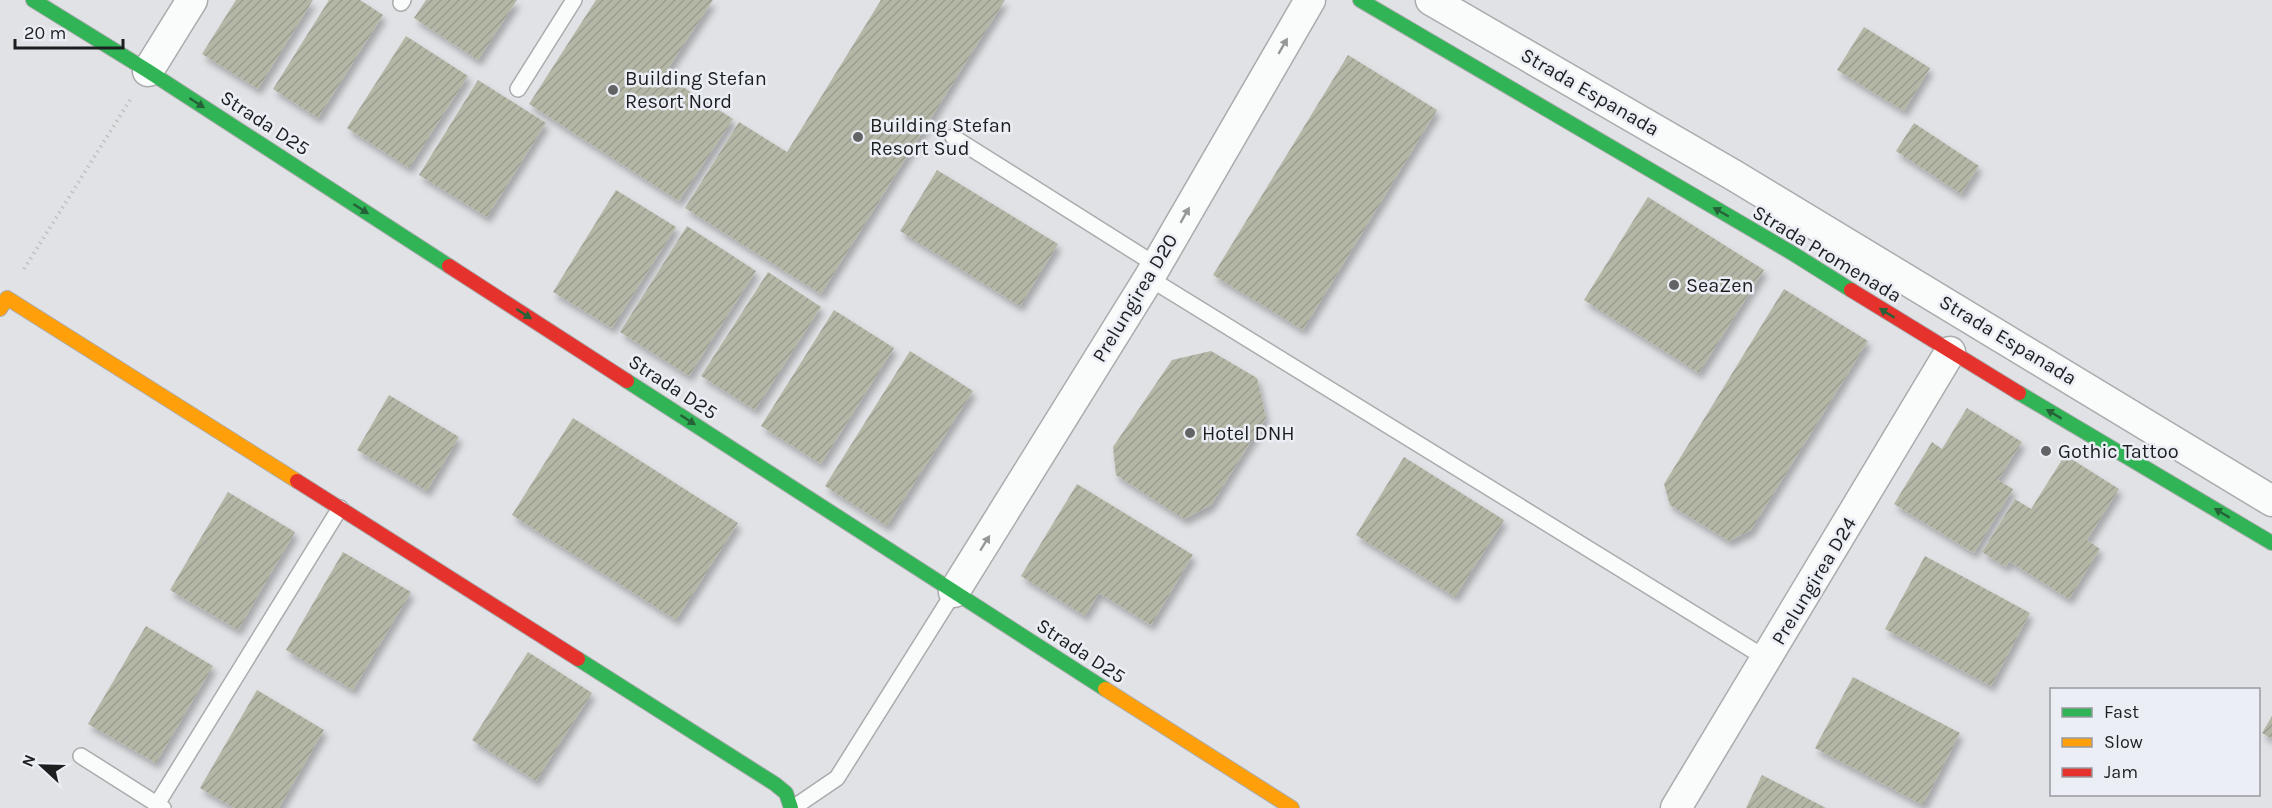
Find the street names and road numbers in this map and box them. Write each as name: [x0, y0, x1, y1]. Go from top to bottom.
street label: Strada Espanada: [1517, 43, 1663, 141]
street label: Strada D25: [216, 86, 314, 160]
street label: Strada Promenada: [1748, 200, 1906, 308]
street label: Prelungirea D20: [1088, 230, 1182, 366]
street label: Strada Espanada: [1935, 290, 2081, 390]
street label: Strada D25: [624, 350, 722, 424]
street label: Prelungirea D24: [1767, 513, 1861, 649]
street label: Strada D25: [1032, 614, 1130, 688]

